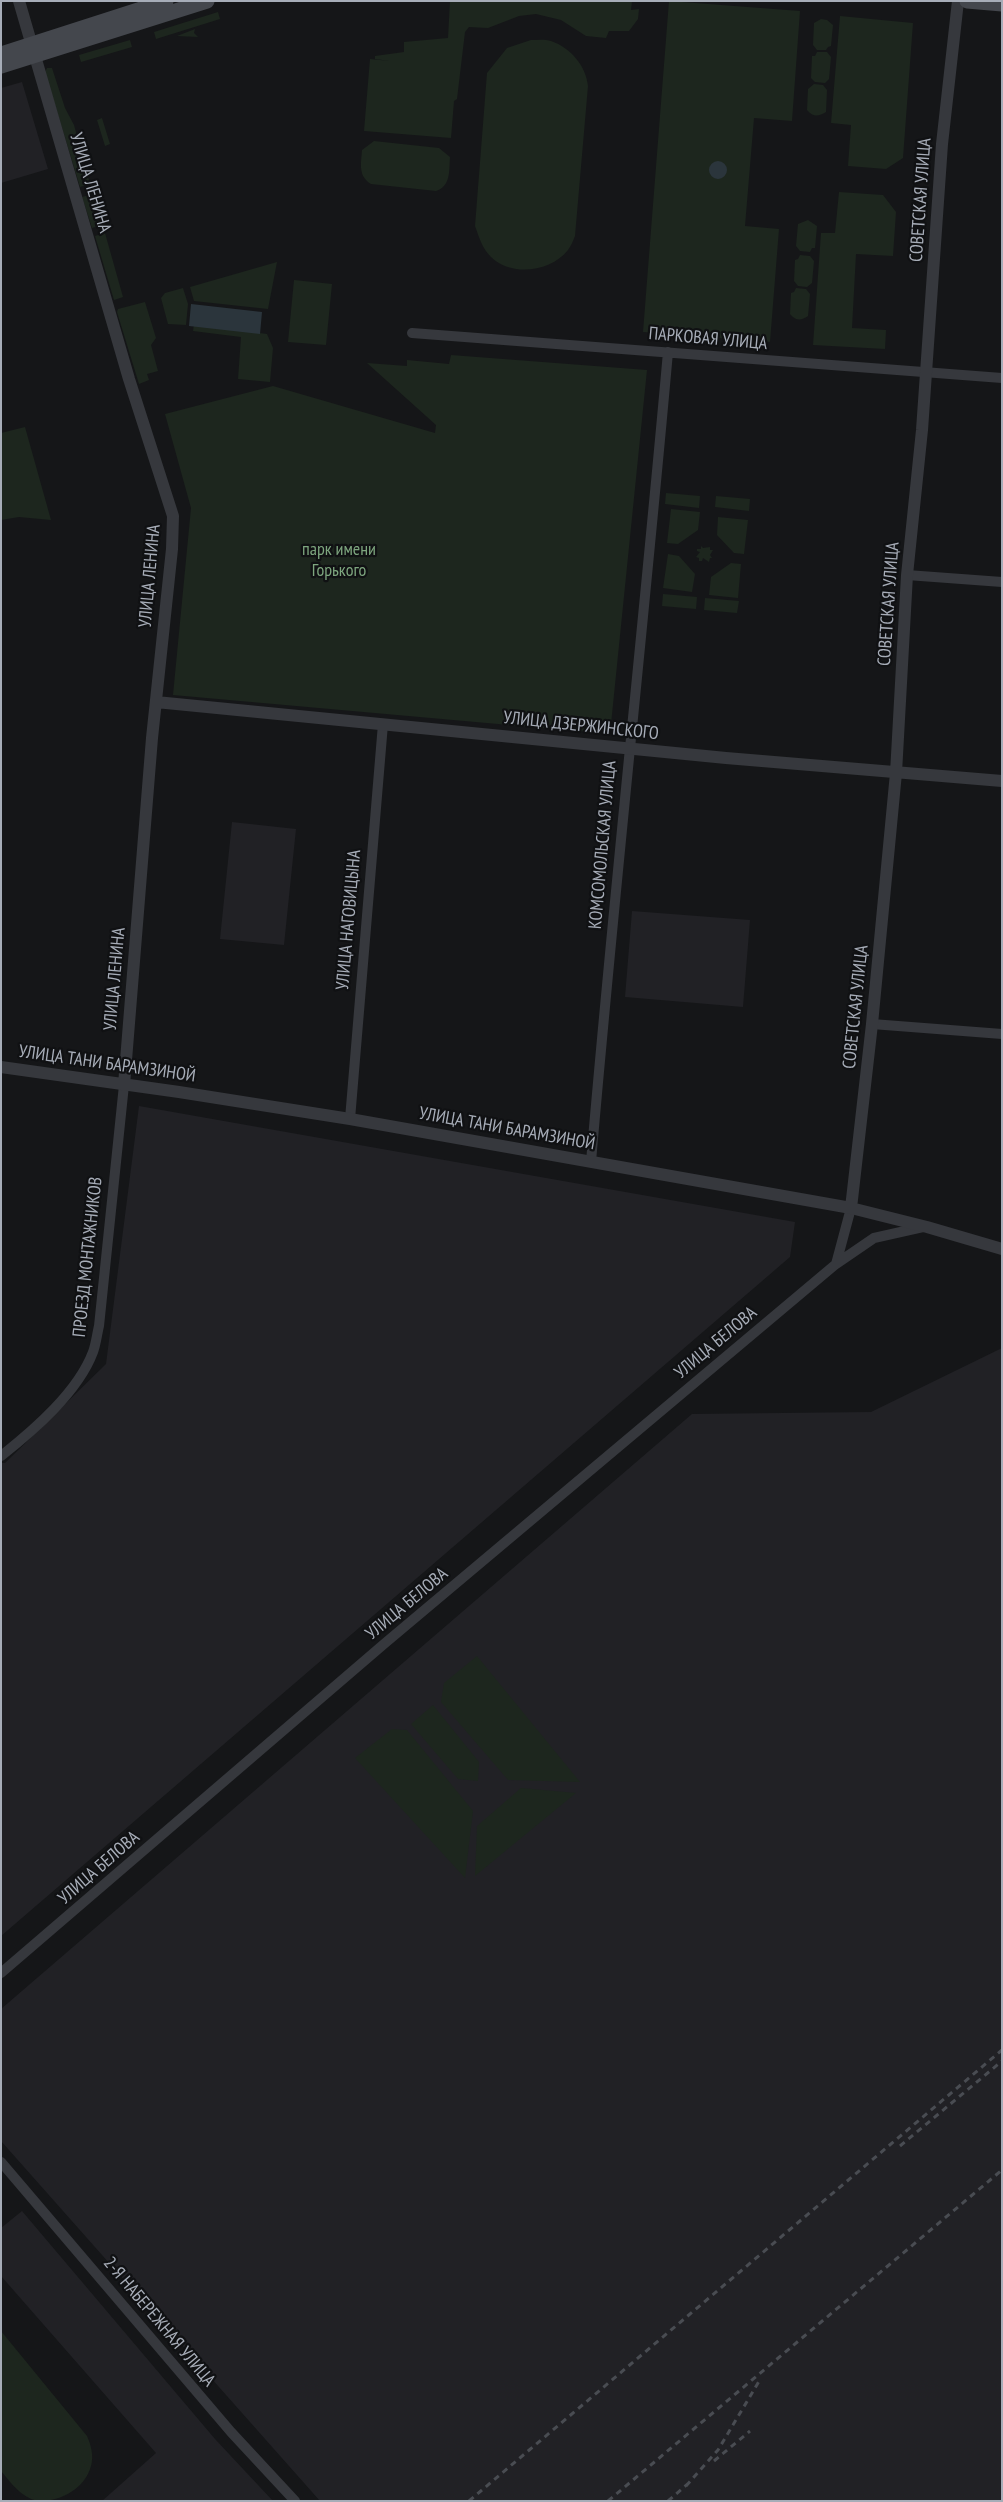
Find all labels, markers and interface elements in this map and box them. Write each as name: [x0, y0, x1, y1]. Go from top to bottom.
street label: УЛИЦА ЛЕНИНА: [65, 130, 115, 236]
street label: СОВЕТСКАЯ УЛИЦА: [906, 137, 936, 263]
street label: ПАРКОВАЯ УЛИЦА: [648, 323, 768, 355]
street label: УЛИЦА ЛЕНИНА: [135, 524, 165, 628]
park label: парк имени Горького: [302, 539, 376, 582]
street label: СОВЕТСКАЯ УЛИЦА: [874, 541, 904, 667]
street label: УЛИЦА ДЗЕРЖИНСКОГО: [502, 707, 660, 745]
street label: КОМСОМОЛЬСКАЯ УЛИЦА: [585, 760, 621, 930]
street label: УЛИЦА НАГОВИЦЫНА: [332, 849, 366, 991]
street label: УЛИЦА ЛЕНИНА: [100, 927, 130, 1031]
street label: СОВЕТСКАЯ УЛИЦА: [839, 944, 873, 1070]
street label: УЛИЦА ТАНИ БАРАМЗИНОЙ: [17, 1041, 197, 1087]
street label: УЛИЦА ТАНИ БАРАМЗИНОЙ: [417, 1103, 597, 1155]
street label: ПРОЕЗД МОНТАЖНИКОВ: [69, 1176, 107, 1338]
street label: УЛИЦА БЕЛОВА: [671, 1302, 761, 1384]
street label: УЛИЦА БЕЛОВА: [362, 1563, 452, 1645]
street label: УЛИЦА БЕЛОВА: [54, 1827, 144, 1909]
street label: 2-Я НАБЕРЕЖНАЯ УЛИЦА: [99, 2253, 219, 2391]

